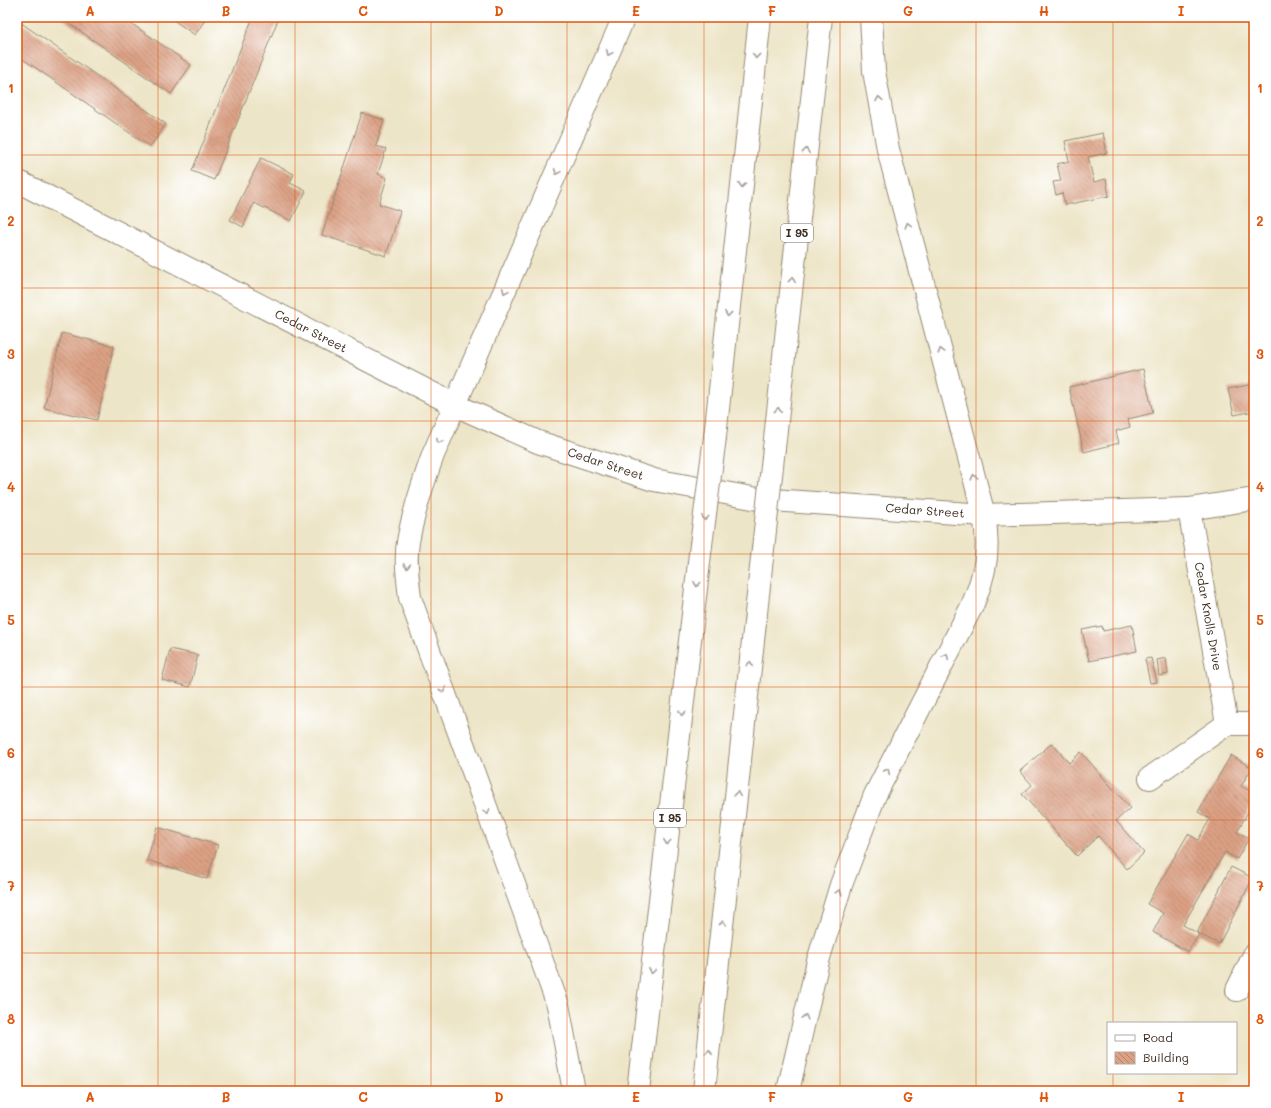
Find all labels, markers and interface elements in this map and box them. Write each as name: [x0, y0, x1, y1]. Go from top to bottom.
text: A: [85, 2, 95, 19]
text: B: [222, 2, 231, 19]
text: C: [358, 2, 368, 19]
text: D: [494, 2, 504, 19]
text: E: [632, 2, 640, 19]
text: F: [768, 2, 776, 19]
text: G: [903, 2, 913, 19]
text: H: [1039, 2, 1049, 19]
text: I: [1178, 2, 1185, 19]
one-way arrow: [605, 49, 613, 56]
one-way arrow: [752, 53, 761, 59]
text: 1: [8, 79, 14, 96]
text: 1: [1257, 79, 1263, 96]
one-way arrow: [876, 96, 884, 102]
one-way arrow: [802, 148, 811, 154]
one-way arrow: [553, 168, 561, 175]
one-way arrow: [738, 182, 747, 188]
text: 2: [7, 212, 15, 229]
text: 2: [1256, 212, 1264, 229]
one-way arrow: [905, 222, 913, 229]
road number: I 95: [781, 224, 813, 242]
one-way arrow: [788, 277, 797, 283]
one-way arrow: [501, 287, 509, 294]
street label: Cedar Street: [272, 305, 350, 356]
one-way arrow: [724, 311, 733, 317]
text: 3: [7, 345, 15, 362]
text: 3: [1256, 345, 1264, 362]
one-way arrow: [937, 348, 946, 355]
one-way arrow: [773, 407, 782, 413]
one-way arrow: [436, 436, 444, 444]
street label: Cedar Street: [566, 443, 646, 483]
one-way arrow: [970, 474, 979, 481]
text: 4: [7, 478, 15, 495]
text: 4: [1256, 478, 1264, 495]
street label: Cedar Street: [885, 499, 965, 521]
one-way arrow: [701, 515, 710, 521]
street label: Cedar Knolls Drive: [1192, 561, 1226, 671]
one-way arrow: [403, 563, 411, 569]
one-way arrow: [693, 581, 702, 587]
text: 5: [7, 611, 15, 628]
text: 5: [1256, 611, 1264, 628]
one-way arrow: [941, 653, 949, 660]
one-way arrow: [746, 661, 755, 668]
one-way arrow: [438, 686, 446, 693]
one-way arrow: [678, 710, 687, 716]
text: 6: [7, 744, 15, 761]
text: 6: [1256, 744, 1264, 761]
one-way arrow: [882, 768, 889, 776]
one-way arrow: [732, 791, 741, 797]
one-way arrow: [483, 808, 491, 815]
road number: I 95: [654, 809, 686, 827]
one-way arrow: [663, 839, 672, 845]
text: 7: [7, 877, 15, 894]
text: 7: [1256, 877, 1264, 894]
one-way arrow: [834, 889, 843, 896]
one-way arrow: [718, 920, 727, 926]
one-way arrow: [648, 968, 657, 974]
text: 8: [7, 1010, 15, 1027]
text: 8: [1256, 1010, 1264, 1027]
one-way arrow: [800, 1014, 808, 1021]
legend: [1107, 1022, 1237, 1074]
text: Road: [1143, 1029, 1173, 1045]
one-way arrow: [704, 1049, 713, 1055]
text: Building: [1143, 1049, 1189, 1065]
text: A: [85, 1088, 95, 1105]
text: B: [222, 1088, 231, 1105]
text: C: [358, 1088, 368, 1105]
text: D: [494, 1088, 504, 1105]
text: E: [632, 1088, 640, 1105]
text: F: [768, 1088, 776, 1105]
text: G: [903, 1088, 913, 1105]
text: H: [1039, 1088, 1049, 1105]
text: I: [1178, 1088, 1185, 1105]

